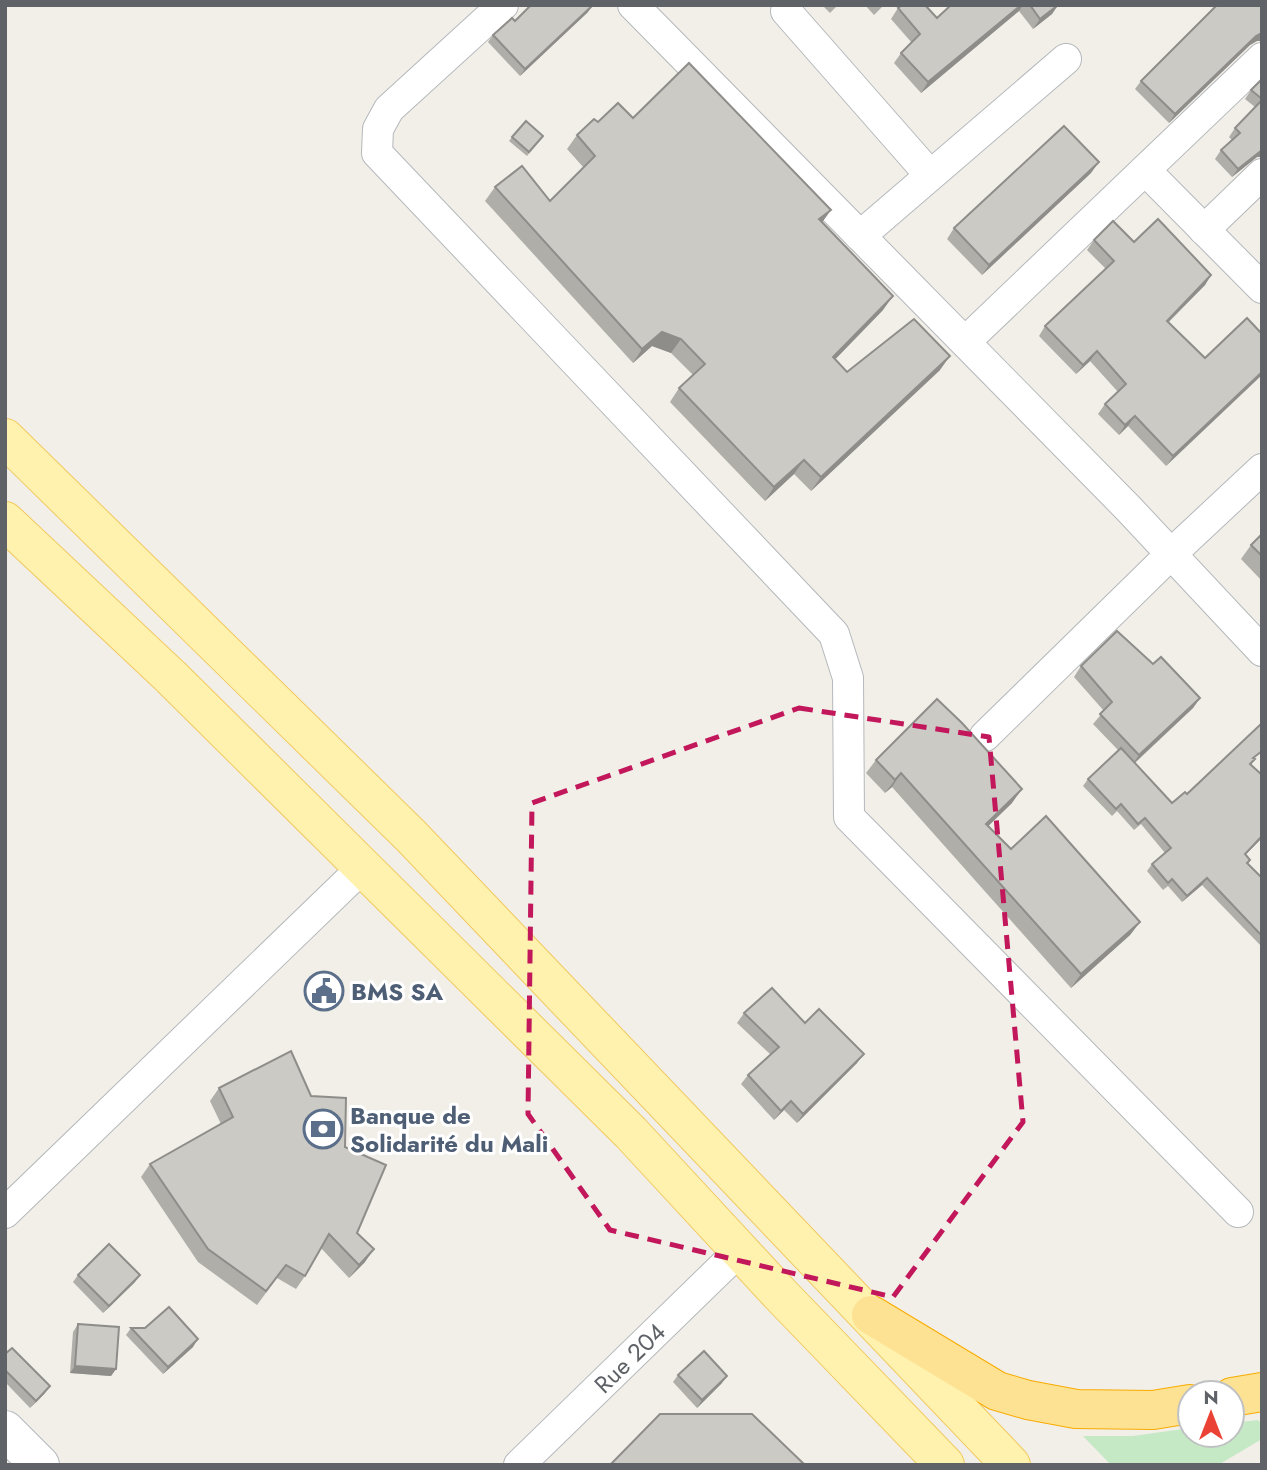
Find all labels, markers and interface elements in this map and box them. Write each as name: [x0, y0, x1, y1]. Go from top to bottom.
public building icon: BMS SA: [303, 970, 345, 1012]
place label: BMS SA: [351, 974, 444, 1009]
place label: Banque de Solidarité du Mali: [350, 1098, 548, 1161]
bank icon: Banque de Solidarité du Mali: [302, 1108, 344, 1150]
street label: Rue 204: [586, 1315, 673, 1401]
north arrow: [1176, 1379, 1246, 1449]
text: N: [1203, 1384, 1219, 1411]

